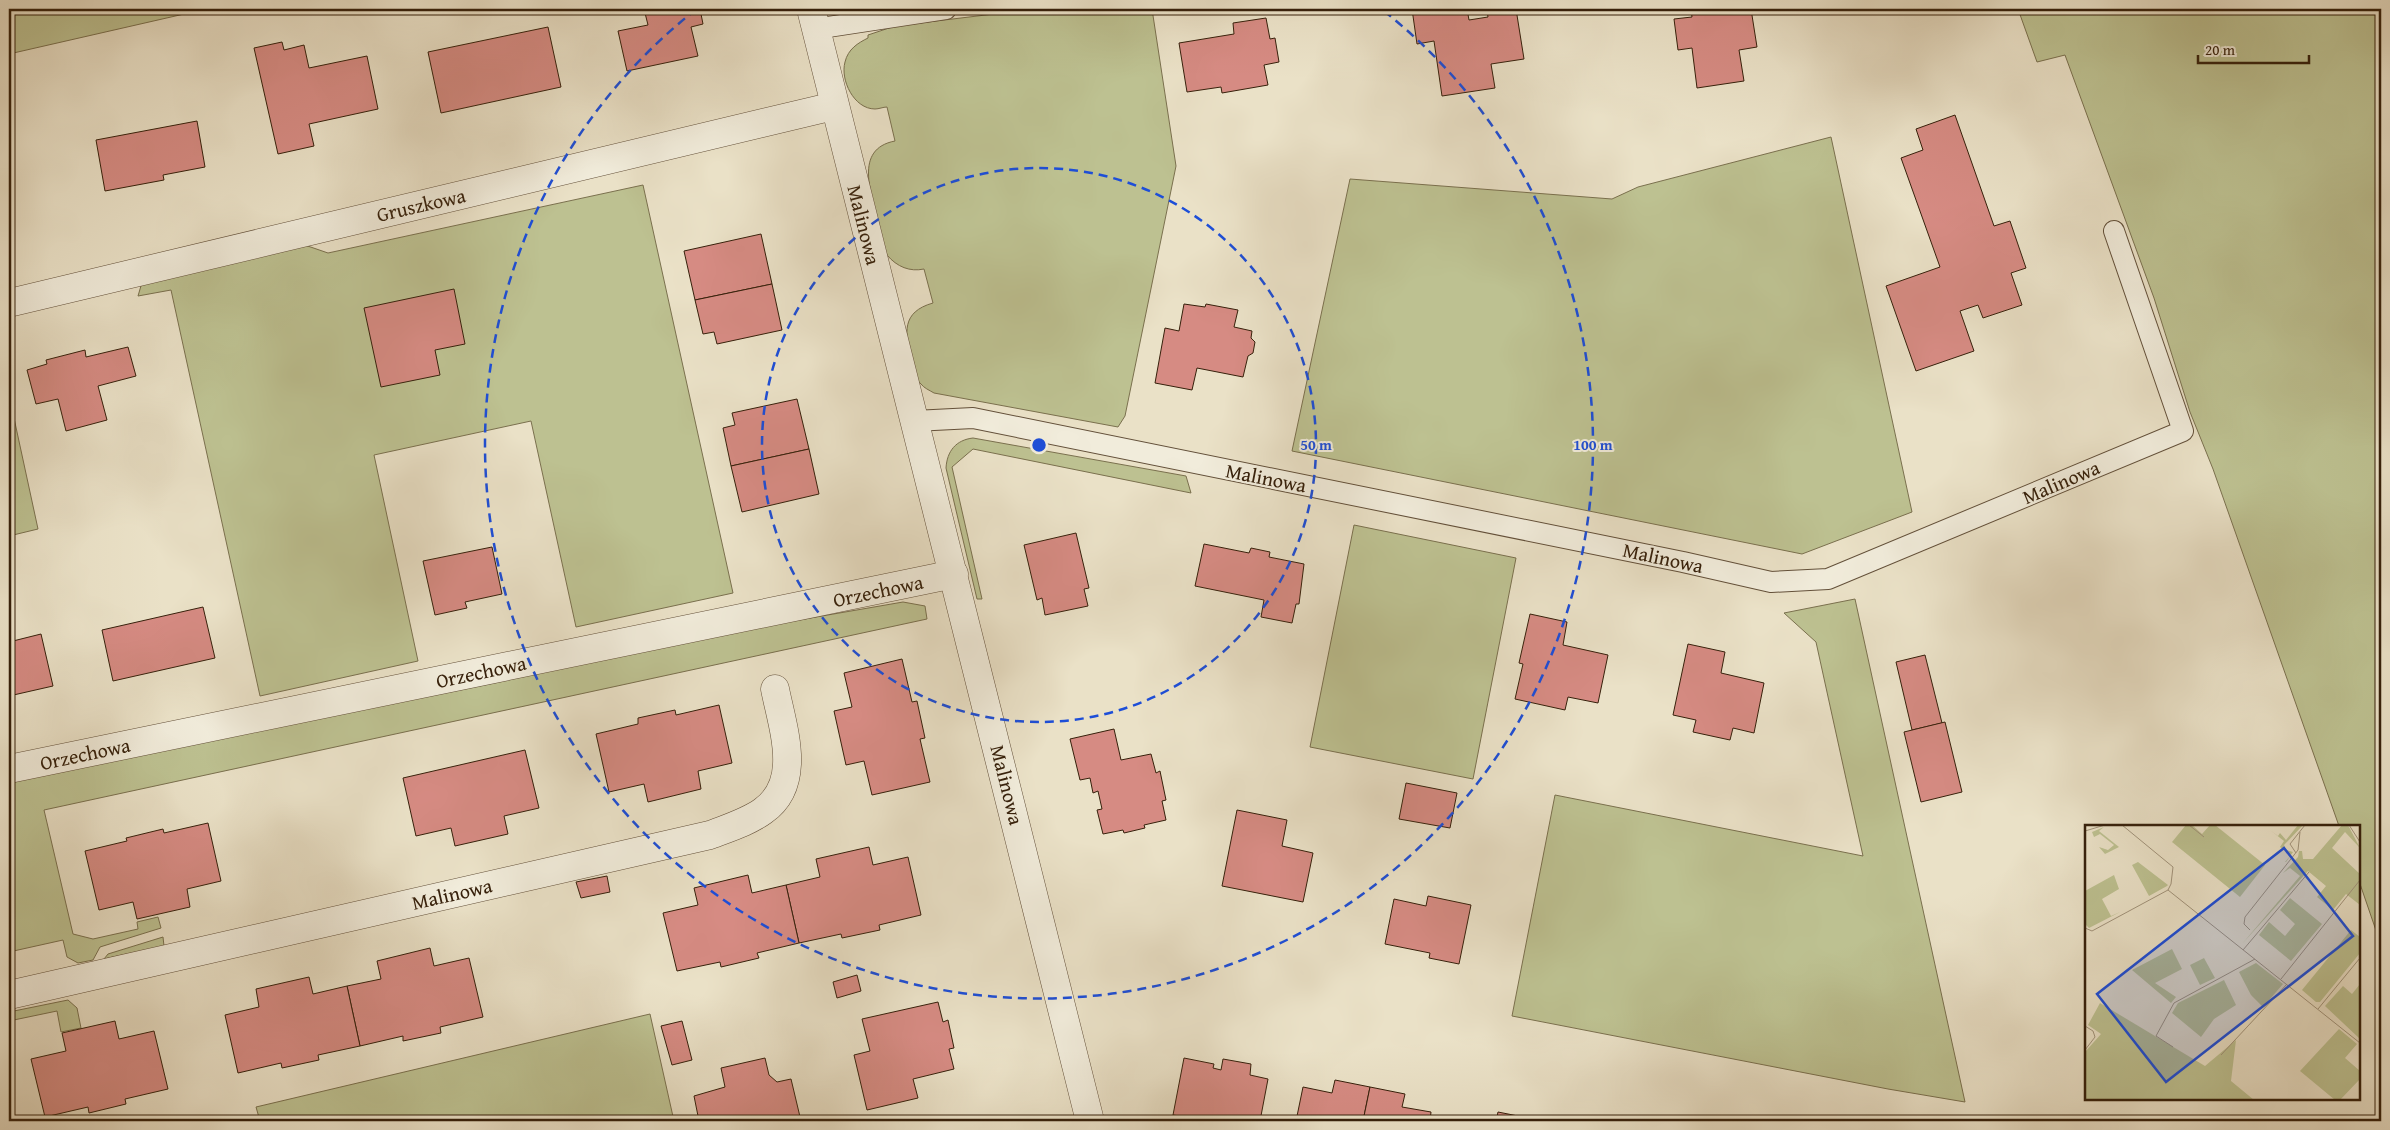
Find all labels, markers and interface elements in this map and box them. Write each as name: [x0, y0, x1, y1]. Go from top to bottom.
scale bar: [2198, 32, 2309, 64]
text: 20 m: [2205, 39, 2236, 60]
street label: Gruszkowa: [374, 180, 469, 229]
street label: Malinowa: [841, 182, 889, 268]
text: 50 m: [1300, 434, 1332, 455]
text: 100 m: [1573, 434, 1613, 455]
centre of rings: [1030, 436, 1048, 454]
street label: Malinowa: [2018, 452, 2105, 511]
street label: Malinowa: [1223, 455, 1309, 500]
street label: Malinowa: [1620, 535, 1707, 580]
street label: Orzechowa: [830, 567, 926, 614]
street label: Orzechowa: [433, 648, 529, 695]
street label: Orzechowa: [37, 730, 133, 777]
street label: Malinowa: [984, 742, 1032, 828]
inset map: [2085, 825, 2360, 1100]
street label: Malinowa: [409, 870, 495, 917]

